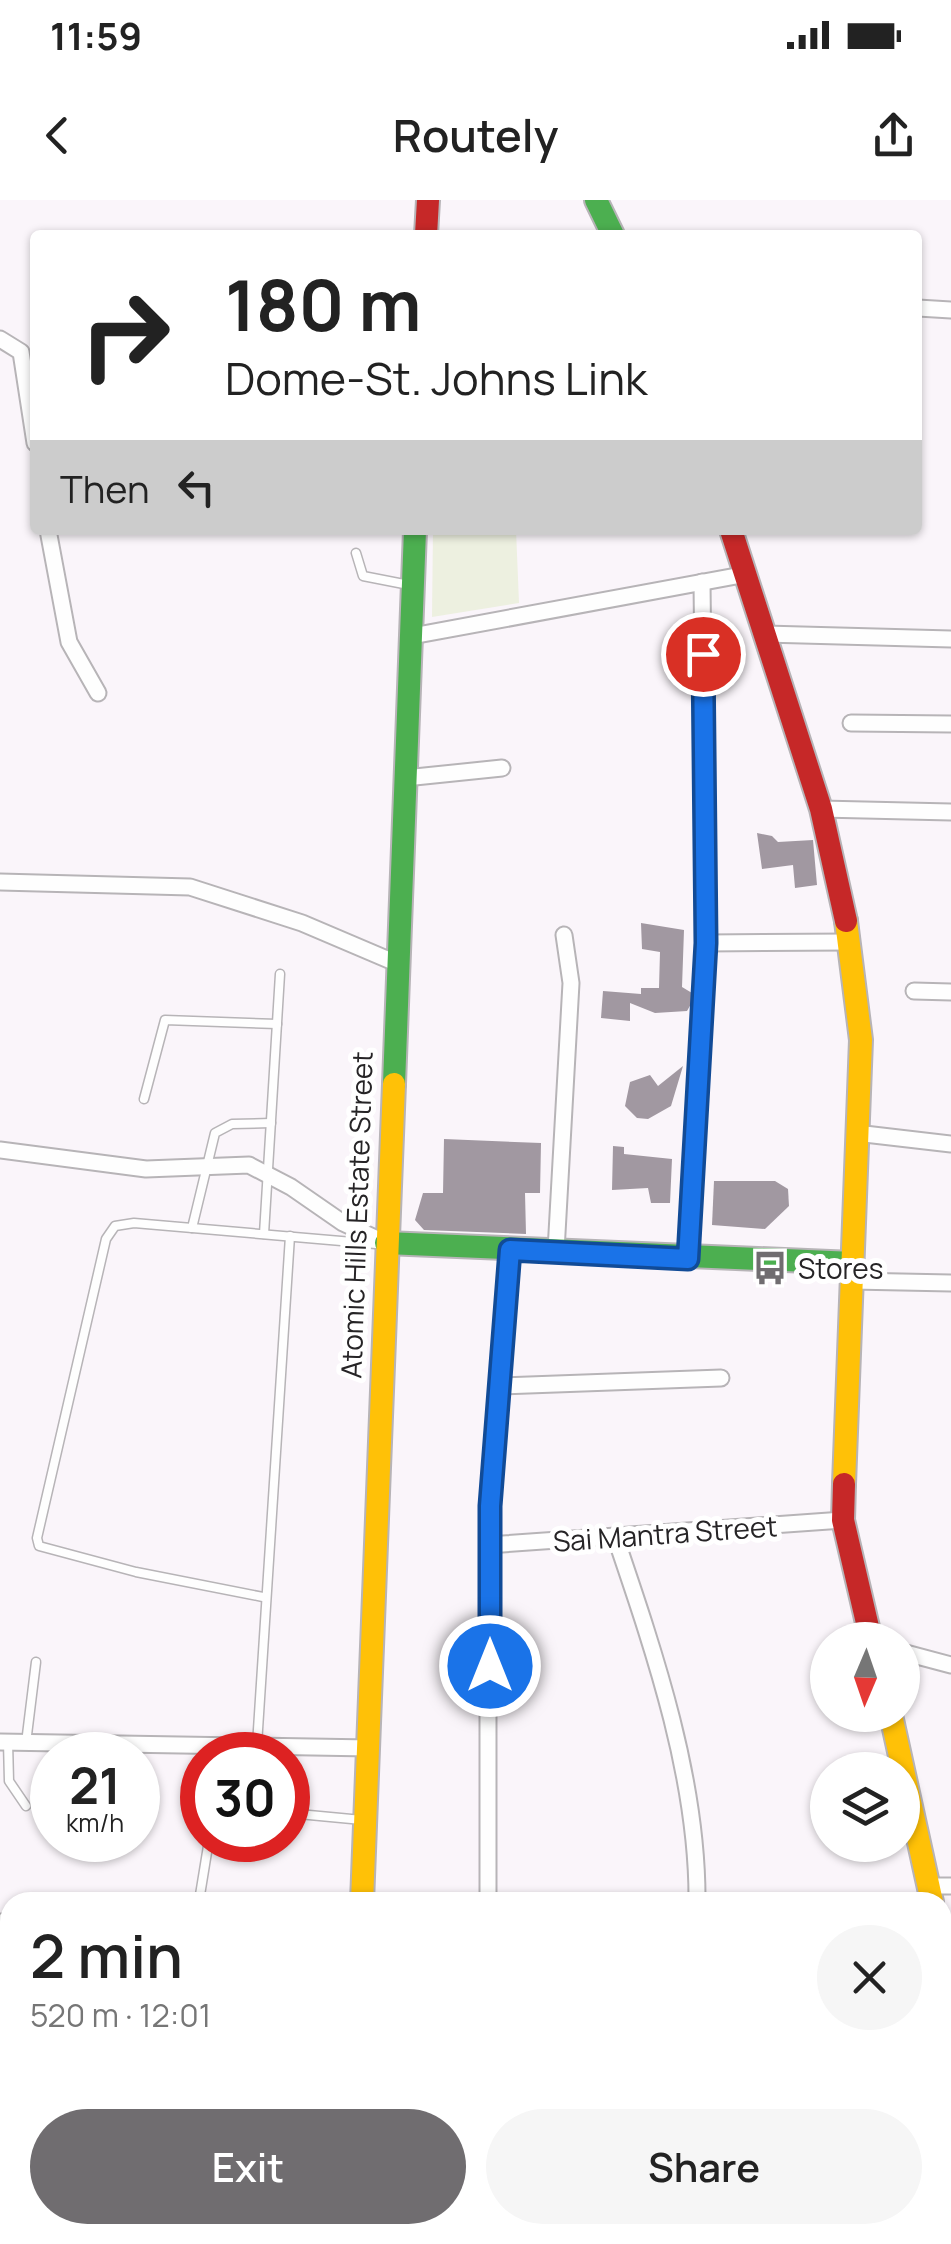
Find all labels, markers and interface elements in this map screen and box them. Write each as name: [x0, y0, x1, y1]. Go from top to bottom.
text: 11:59: [50, 9, 142, 61]
text: Routely: [393, 104, 558, 166]
icon: back: [30, 108, 85, 163]
icon: share: [866, 108, 921, 163]
text: 180 m: [225, 256, 422, 352]
icon: right: [60, 270, 190, 400]
text: Dome-St. Johns Link: [225, 347, 647, 409]
icon: left: [169, 460, 224, 515]
text: Then: [60, 462, 149, 514]
pin: [661, 612, 746, 697]
icon: arrive: [676, 627, 731, 682]
street label: Atomic Hills Estate Street: [331, 1051, 381, 1379]
bus stop icon: Stores: [751, 1249, 789, 1287]
place label: Stores: [798, 1249, 883, 1287]
street label: Sai Mantra Street: [552, 1506, 778, 1560]
position arrow: [438, 1614, 542, 1718]
north arrow: [810, 1622, 920, 1732]
map controls: [810, 1622, 920, 1862]
speed limit sign: 30: [180, 1732, 310, 1862]
text: 21: [69, 1751, 121, 1819]
button: layers: [810, 1752, 920, 1862]
text: km/h: [66, 1805, 124, 1840]
text: 2 min: [30, 1914, 183, 1996]
button: close: [817, 1925, 922, 2030]
text: 520 m · 12:01: [30, 1993, 211, 2037]
button: Exit: [30, 2109, 466, 2224]
button: Share: [486, 2109, 922, 2224]

